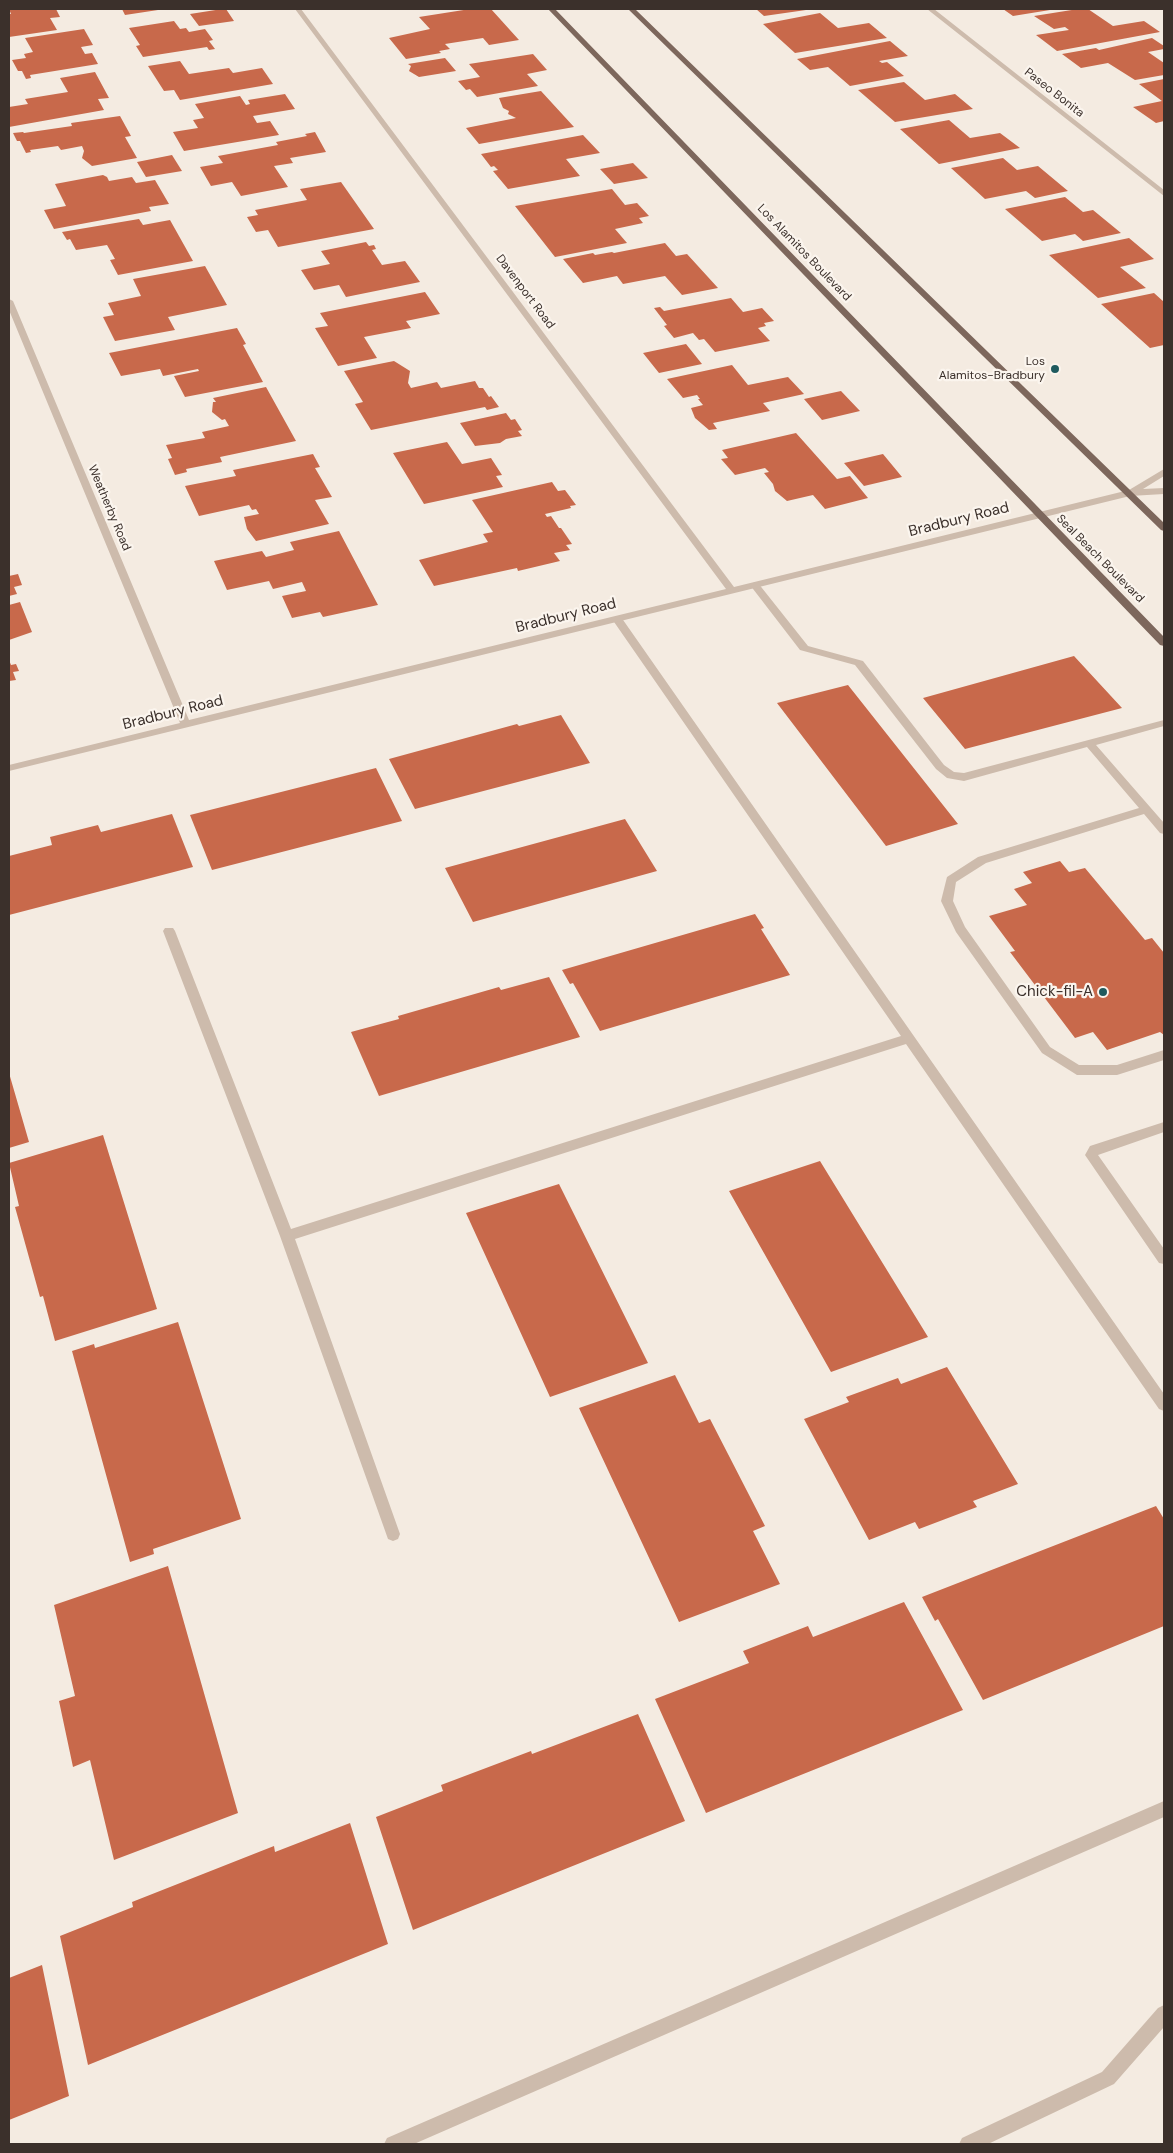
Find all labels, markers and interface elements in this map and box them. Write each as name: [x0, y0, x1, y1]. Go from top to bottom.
street label: Paseo Bonita: [1021, 65, 1087, 121]
street label: Los Alamitos Boulevard: [754, 202, 854, 304]
street label: Davenport Road: [492, 252, 558, 332]
place label: Los Alamitos-Bradbury: [939, 355, 1045, 383]
marker: Los Alamitos-Bradbury: [1049, 363, 1061, 375]
street label: Weatherby Road: [84, 463, 134, 553]
street label: Bradbury Road: [907, 499, 1011, 541]
street label: Seal Beach Boulevard: [1053, 512, 1147, 606]
street label: Bradbury Road: [514, 595, 618, 637]
street label: Bradbury Road: [121, 692, 225, 734]
place label: Chick-fil-A: [1016, 983, 1093, 1001]
marker: Chick-fil-A: [1097, 986, 1109, 998]

